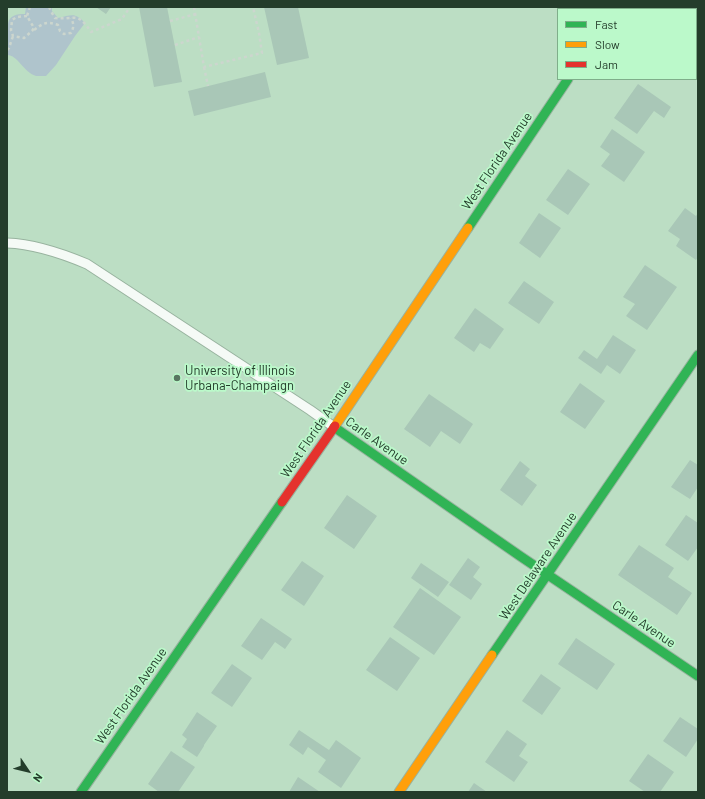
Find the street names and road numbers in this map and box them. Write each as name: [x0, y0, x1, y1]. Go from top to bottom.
street label: West Florida Avenue: [459, 109, 535, 213]
street label: West Florida Avenue: [278, 377, 354, 481]
street label: Carle Avenue: [343, 414, 411, 468]
street label: West Delaware Avenue: [496, 509, 580, 623]
street label: Carle Avenue: [609, 597, 679, 651]
street label: West Florida Avenue: [92, 645, 170, 747]

